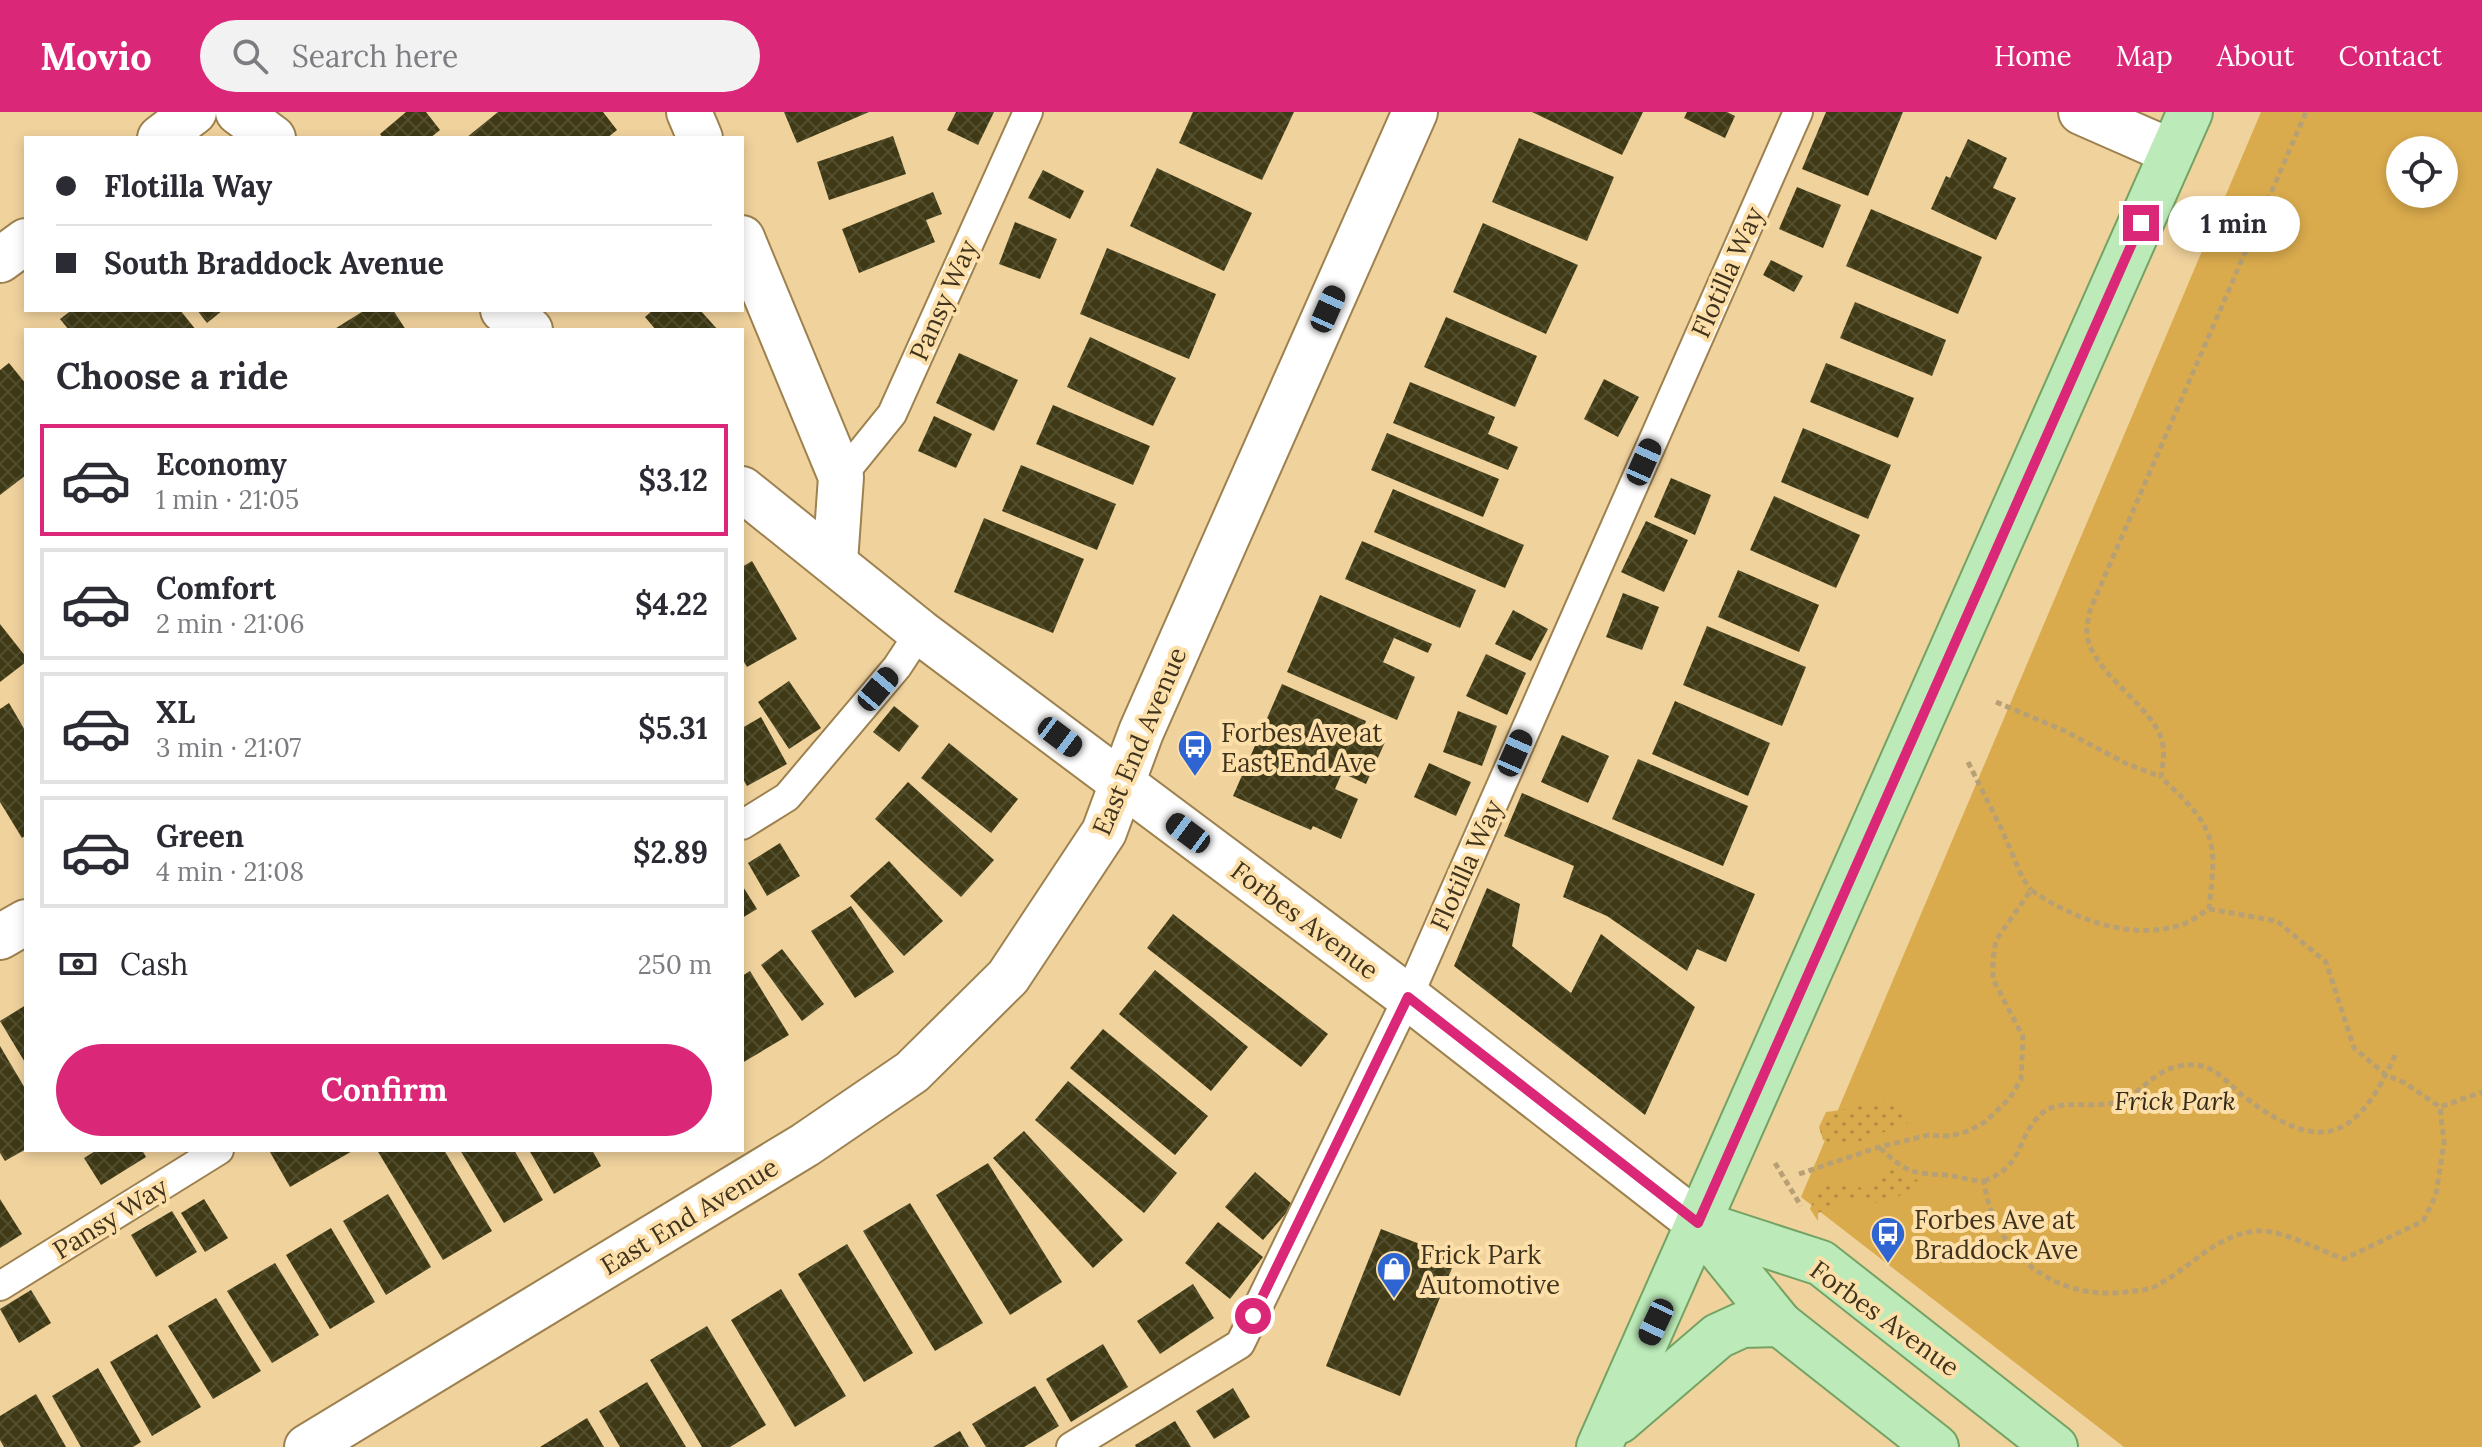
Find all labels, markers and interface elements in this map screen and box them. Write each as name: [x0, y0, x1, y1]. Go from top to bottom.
search box: [200, 20, 760, 92]
text: Movio: [40, 32, 152, 80]
icon: search: [228, 34, 272, 78]
text: Search here: [292, 37, 458, 75]
text: Home: [1994, 38, 2072, 74]
text: Map: [2116, 38, 2173, 74]
text: About: [2217, 38, 2294, 74]
text: Contact: [2338, 38, 2442, 74]
map controls: [2386, 136, 2458, 208]
button: locate: [2386, 136, 2458, 208]
text: Flotilla Way: [104, 167, 272, 205]
callout: 1 min: [2169, 195, 2301, 251]
street label: Flotilla Way: [1683, 201, 1771, 343]
route end: [2123, 205, 2159, 241]
text: 1 min: [2201, 207, 2267, 240]
street label: Pansy Way: [902, 234, 984, 366]
text: South Braddock Avenue: [104, 244, 444, 282]
car: [1307, 282, 1349, 336]
text: Choose a ride: [56, 353, 288, 399]
car: [1623, 435, 1665, 489]
icon: car: [60, 444, 132, 516]
text: Economy: [156, 445, 287, 483]
text: $3.12: [638, 461, 708, 499]
text: 1 min · 21:05: [156, 483, 299, 516]
icon: car: [60, 568, 132, 640]
text: Comfort: [156, 569, 276, 607]
text: $4.22: [635, 585, 708, 623]
text: 2 min · 21:06: [156, 607, 304, 640]
street label: East End Avenue: [1085, 642, 1193, 840]
car: [853, 663, 903, 715]
icon: car: [60, 692, 132, 764]
text: XL: [156, 693, 195, 731]
text: $5.31: [638, 709, 708, 747]
car: [1034, 713, 1086, 761]
place label: Forbes Ave at East End Ave: [1221, 716, 1382, 779]
car: [1494, 726, 1536, 780]
bus stop icon: Forbes Ave at East End Ave: [1176, 728, 1214, 778]
text: 3 min · 21:07: [156, 731, 301, 764]
street label: Flotilla Way: [1422, 794, 1510, 936]
car: [1162, 809, 1214, 857]
icon: car: [60, 816, 132, 888]
text: Green: [156, 817, 244, 855]
text: $2.89: [633, 833, 708, 871]
street label: Forbes Avenue: [1225, 854, 1385, 986]
text: 4 min · 21:08: [156, 855, 304, 888]
icon: cash: [56, 942, 100, 986]
text: Cash: [120, 945, 188, 983]
text: 250 m: [638, 948, 712, 981]
button: Confirm: [56, 1044, 712, 1136]
park label: Frick Park: [2114, 1084, 2236, 1117]
street label: East End Avenue: [594, 1150, 784, 1282]
street label: Pansy Way: [47, 1170, 174, 1266]
place label: Forbes Ave at Braddock Ave: [1914, 1203, 2078, 1266]
bus stop icon: Forbes Ave at Braddock Ave: [1869, 1215, 1907, 1265]
place label: Frick Park Automotive: [1419, 1238, 1560, 1301]
shop icon: Frick Park Automotive: [1375, 1250, 1413, 1300]
street label: Forbes Avenue: [1804, 1253, 1966, 1383]
car: [1635, 1295, 1677, 1349]
route start: [1235, 1298, 1271, 1334]

